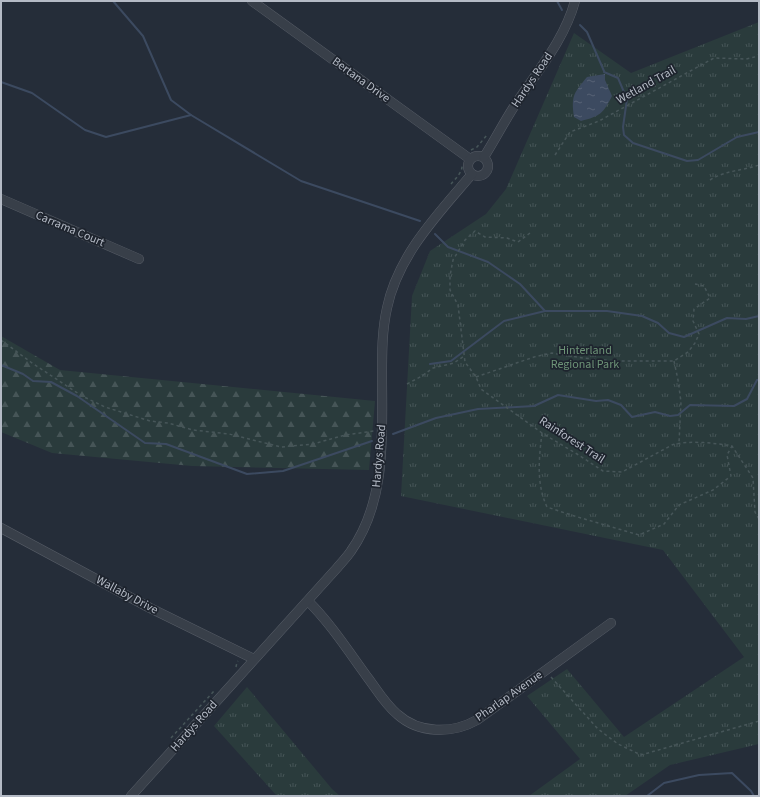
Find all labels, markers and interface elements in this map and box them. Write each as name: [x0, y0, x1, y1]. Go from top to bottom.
street label: Hardys Road: [507, 49, 557, 111]
street label: Bertana Drive: [328, 53, 394, 107]
street label: Wetland Trail: [613, 62, 679, 108]
street label: Carrama Court: [33, 207, 107, 251]
park label: Hinterland Regional Park: [551, 342, 619, 373]
street label: Rainforest Trail: [536, 412, 608, 468]
street label: Hardys Road: [368, 424, 390, 488]
street label: Wallaby Drive: [93, 572, 161, 619]
street label: Pharlap Avenue: [472, 666, 546, 726]
street label: Hardys Road: [166, 697, 222, 755]

